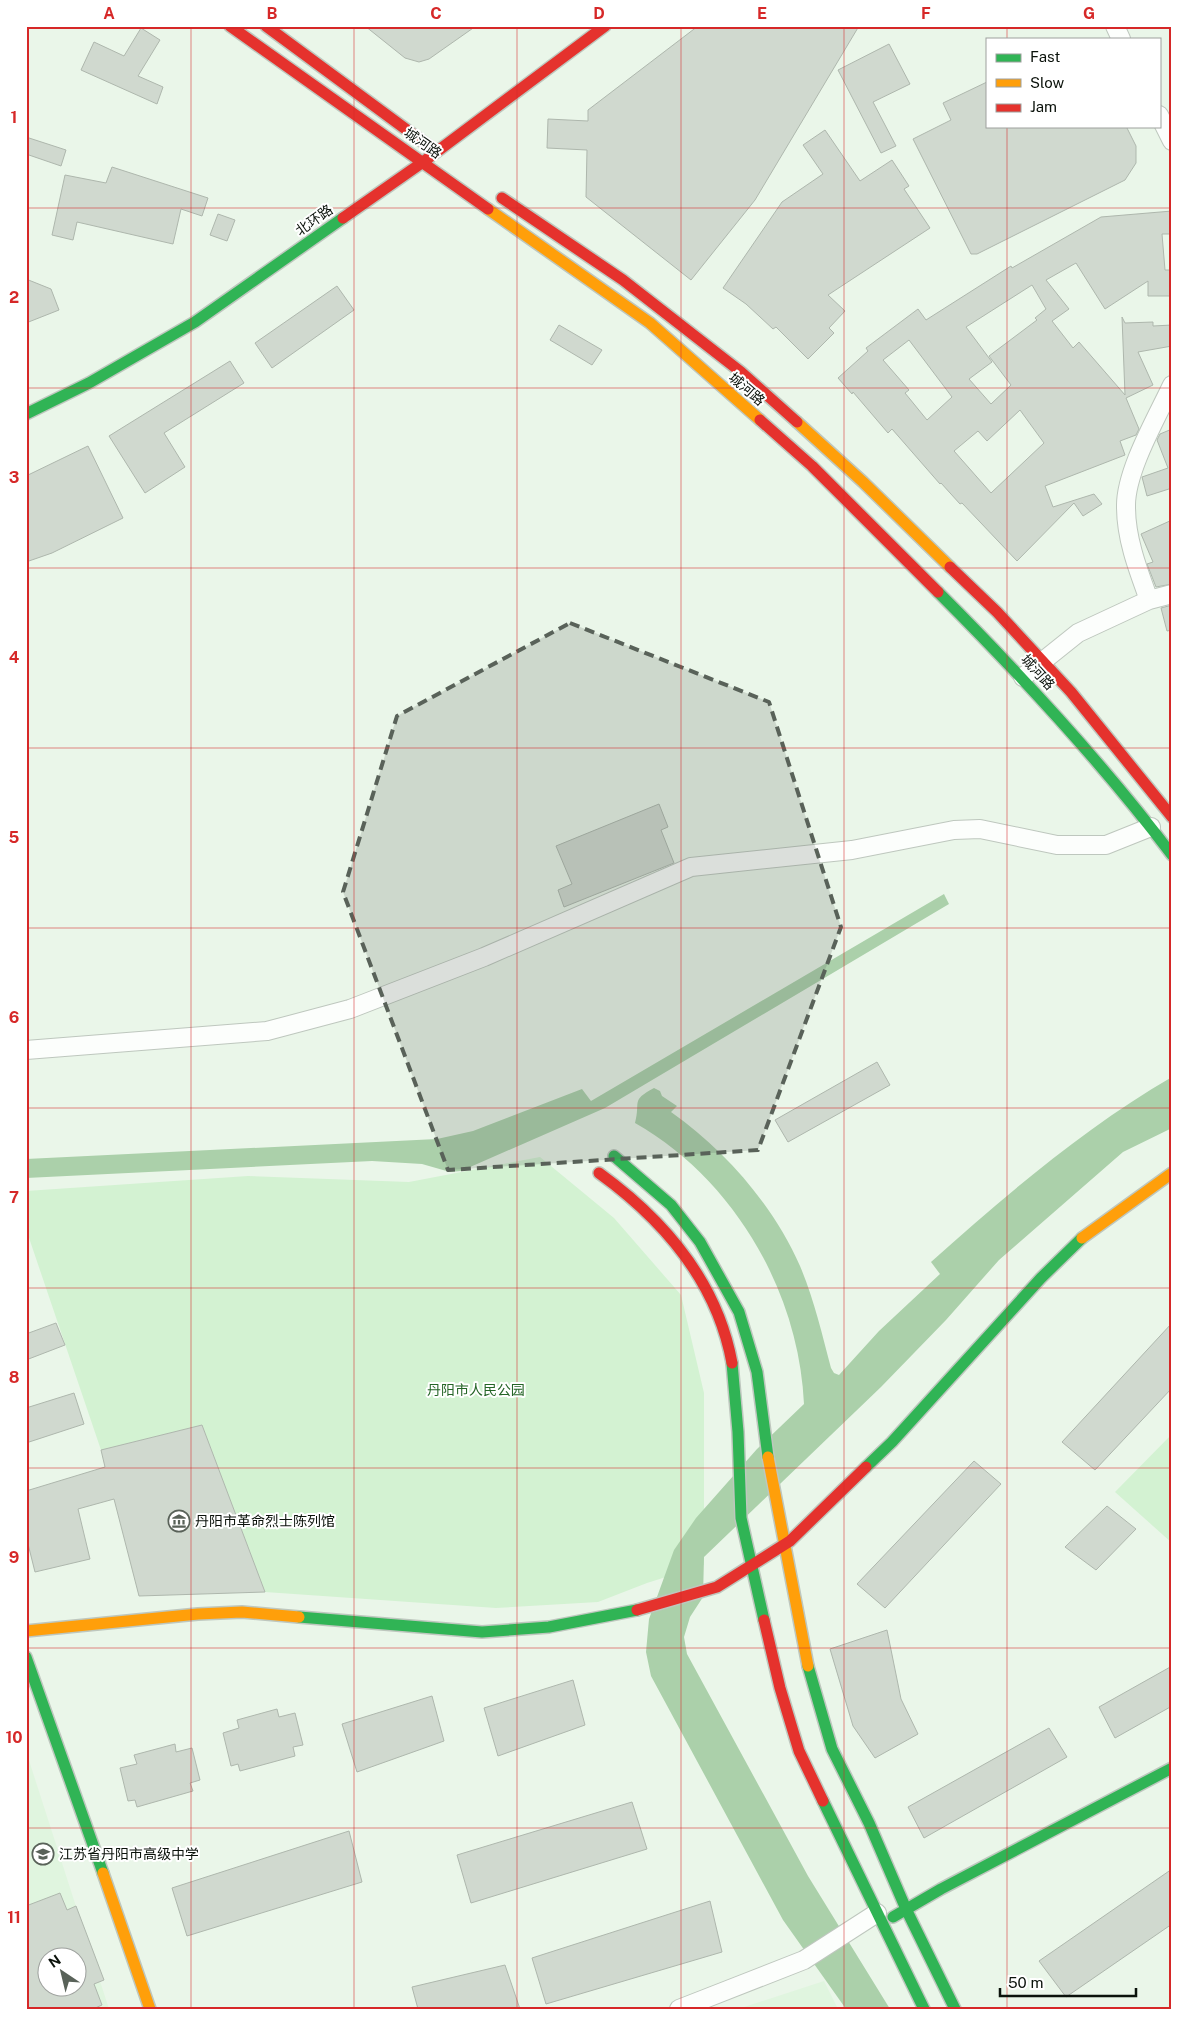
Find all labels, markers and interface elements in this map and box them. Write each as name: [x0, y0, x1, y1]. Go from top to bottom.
text: A: [103, 4, 115, 23]
text: B: [267, 4, 278, 23]
text: C: [430, 4, 442, 23]
text: D: [593, 4, 605, 23]
text: E: [757, 4, 767, 23]
text: F: [921, 4, 931, 23]
text: G: [1083, 4, 1095, 23]
legend: [986, 38, 1160, 128]
text: Fast: [1030, 48, 1060, 65]
text: Slow: [1030, 74, 1065, 91]
text: Jam: [1030, 98, 1057, 115]
text: 1: [11, 108, 17, 127]
street label: 城河路: [401, 124, 445, 162]
street label: 北环路: [292, 201, 336, 239]
text: 2: [9, 288, 19, 307]
street label: 城河路: [726, 369, 768, 409]
text: 3: [9, 468, 19, 487]
text: 4: [9, 648, 20, 667]
street label: 城河路: [1018, 651, 1058, 693]
text: 5: [9, 828, 20, 847]
text: 6: [9, 1008, 19, 1027]
text: 7: [9, 1188, 19, 1207]
text: 8: [9, 1368, 20, 1387]
park label: 丹阳市人民公园: [427, 1382, 525, 1398]
museum icon: 丹阳市革命烈士陈列馆: [167, 1509, 191, 1533]
place label: 丹阳市革命烈士陈列馆: [195, 1513, 335, 1529]
text: 9: [9, 1548, 19, 1567]
text: 10: [5, 1728, 23, 1747]
school or university icon: 江苏省丹阳市高级中学: [31, 1842, 55, 1866]
place label: 江苏省丹阳市高级中学: [59, 1846, 199, 1862]
text: 11: [7, 1908, 21, 1927]
north arrow: [38, 1948, 88, 1998]
text: N: [45, 1952, 64, 1971]
scale bar: [1000, 1965, 1137, 1997]
text: 50 m: [1008, 1974, 1043, 1991]

